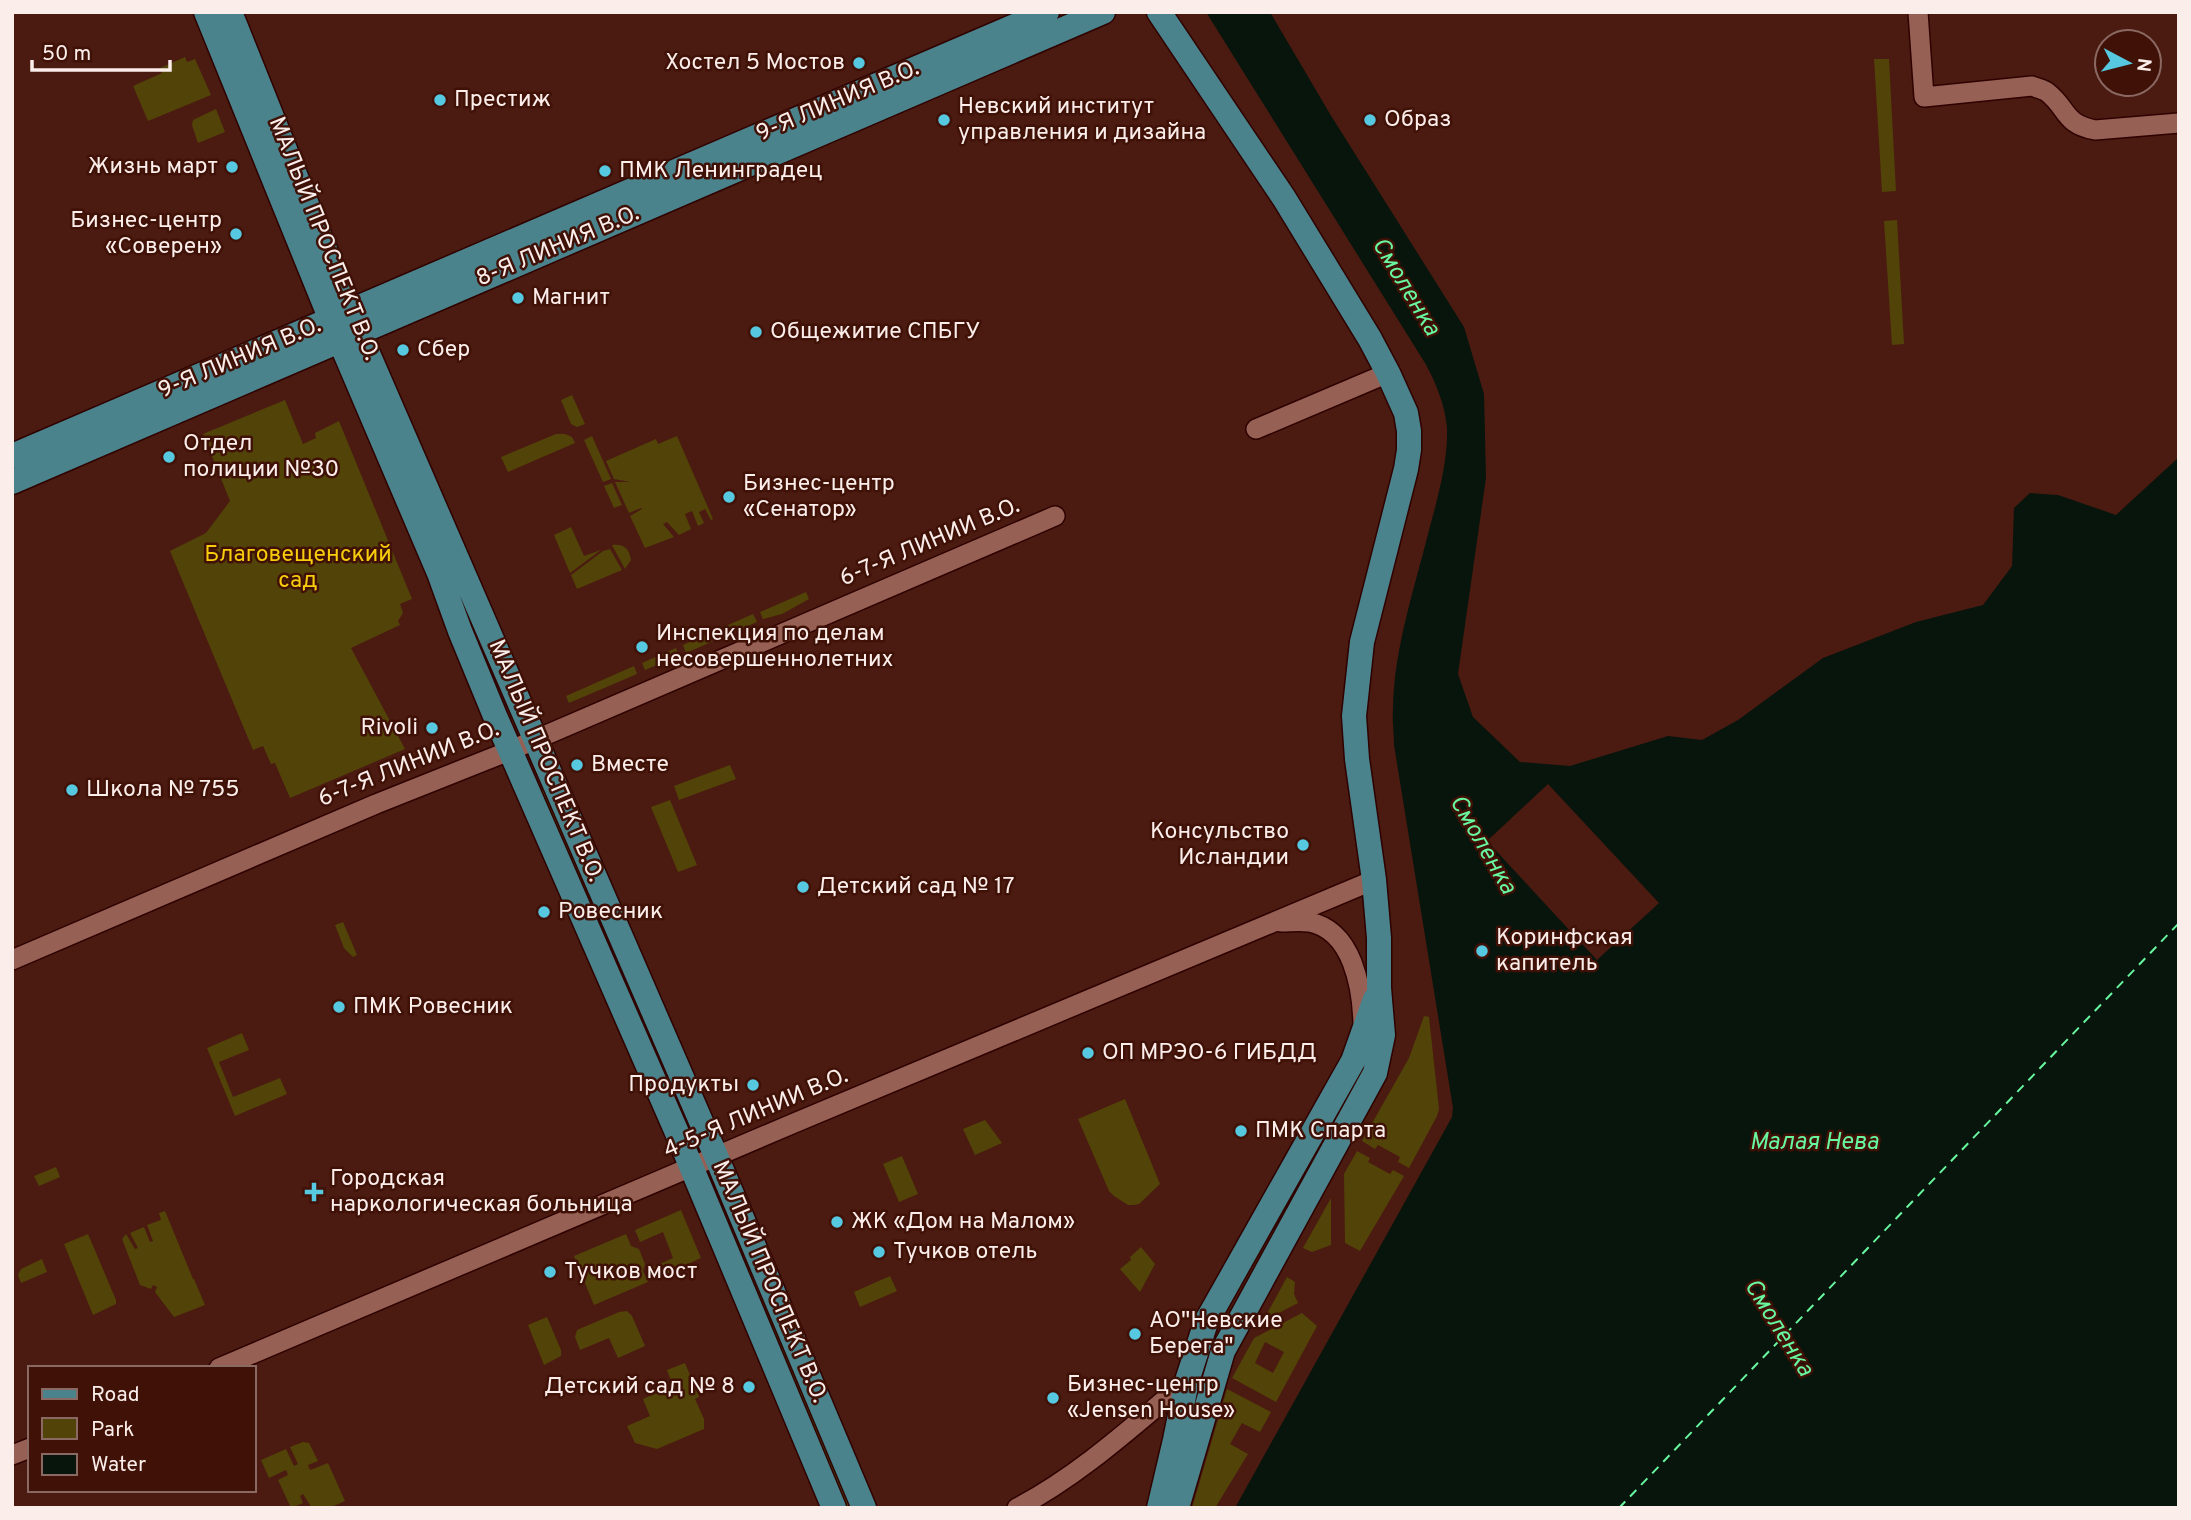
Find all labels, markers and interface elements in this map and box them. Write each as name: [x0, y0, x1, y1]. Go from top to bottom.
scale bar: [32, 28, 170, 72]
north arrow: [2093, 28, 2163, 98]
text: 50 m: [42, 41, 91, 68]
place label: Хостел 5 Мостов: [665, 49, 845, 78]
street label: 9-Я ЛИНИЯ В.О.: [752, 55, 924, 149]
marker: Хостел 5 Мостов: [851, 55, 867, 71]
text: N: [2130, 57, 2156, 73]
place label: Престиж: [454, 86, 551, 115]
marker: Престиж: [432, 92, 448, 108]
place label: Невский институт управления и дизайна: [958, 93, 1206, 148]
place label: Образ: [1384, 106, 1452, 135]
street label: МАЛЫЙ ПРОСПЕКТ В.О.: [261, 112, 387, 365]
marker: Невский институт управления и дизайна: [936, 112, 952, 128]
marker: Образ: [1362, 112, 1378, 128]
place label: Жизнь март: [88, 153, 218, 182]
place label: ПМК Ленинградец: [619, 157, 823, 186]
marker: Жизнь март: [224, 159, 240, 175]
marker: ПМК Ленинградец: [597, 163, 613, 179]
street label: 8-Я ЛИНИЯ В.О.: [472, 200, 644, 294]
place label: Бизнес-центр «Соверен»: [70, 207, 222, 262]
marker: Бизнес-центр «Соверен»: [228, 226, 244, 242]
water label: Смоленка: [1364, 232, 1446, 342]
place label: Магнит: [532, 284, 610, 313]
marker: Магнит: [510, 290, 526, 306]
street label: 9-Я ЛИНИЯ В.О.: [154, 312, 326, 406]
place label: Общежитие СПБГУ: [770, 318, 980, 347]
marker: Общежитие СПБГУ: [748, 324, 764, 340]
place label: Сбер: [417, 336, 470, 365]
marker: Сбер: [395, 342, 411, 358]
place label: Отдел полиции №30: [183, 430, 339, 485]
marker: Отдел полиции №30: [161, 449, 177, 465]
place label: Бизнес-центр «Сенатор»: [743, 470, 895, 525]
marker: Бизнес-центр «Сенатор»: [721, 489, 737, 505]
street label: 6-7-Я ЛИНИИ В.О.: [836, 492, 1024, 594]
park label: Благовещенский сад: [204, 541, 392, 596]
place label: Инспекция по делам несовершеннолетних: [656, 620, 894, 675]
street label: МАЛЫЙ ПРОСПЕКТ В.О.: [481, 635, 611, 886]
marker: Инспекция по делам несовершеннолетних: [634, 639, 650, 655]
place label: Rivoli: [361, 714, 418, 743]
street label: 6-7-Я ЛИНИИ В.О.: [314, 715, 504, 815]
marker: Rivoli: [424, 720, 440, 736]
place label: Вместе: [591, 751, 669, 780]
marker: Вместе: [569, 757, 585, 773]
place label: Школа № 755: [86, 776, 239, 805]
marker: Школа № 755: [64, 782, 80, 798]
water label: Смоленка: [1442, 790, 1523, 900]
place label: Консульство Исландии: [1150, 818, 1289, 873]
marker: Консульство Исландии: [1295, 837, 1311, 853]
place label: Детский сад № 17: [817, 873, 1014, 902]
marker: Детский сад № 17: [795, 879, 811, 895]
place label: Ровесник: [558, 898, 663, 927]
marker: Ровесник: [536, 904, 552, 920]
place label: Коринфская капитель: [1496, 924, 1633, 979]
marker: Коринфская капитель: [1474, 943, 1490, 959]
place label: ПМК Ровесник: [353, 993, 513, 1022]
marker: ПМК Ровесник: [331, 999, 347, 1015]
place label: ОП МРЭО-6 ГИБДД: [1102, 1039, 1317, 1068]
marker: ОП МРЭО-6 ГИБДД: [1080, 1045, 1096, 1061]
street label: 4-5-Я ЛИНИИ В.О.: [659, 1062, 853, 1166]
place label: Продукты: [628, 1071, 739, 1100]
marker: Продукты: [745, 1077, 761, 1093]
place label: ПМК Спарта: [1255, 1117, 1386, 1146]
marker: ПМК Спарта: [1233, 1123, 1249, 1139]
water label: Малая Нева: [1749, 1128, 1879, 1158]
street label: МАЛЫЙ ПРОСПЕКТ В.О.: [705, 1156, 835, 1407]
place label: Городская наркологическая больница: [330, 1165, 633, 1220]
marker: Городская наркологическая больница: [304, 1182, 324, 1202]
place label: ЖК «Дом на Малом»: [851, 1208, 1075, 1237]
marker: ЖК «Дом на Малом»: [829, 1214, 845, 1230]
place label: Тучков отель: [893, 1238, 1038, 1267]
marker: Тучков отель: [871, 1244, 887, 1260]
place label: Тучков мост: [564, 1258, 697, 1287]
marker: Тучков мост: [542, 1264, 558, 1280]
water label: Смоленка: [1736, 1274, 1820, 1383]
place label: АО"Невские Берега": [1149, 1307, 1283, 1362]
marker: АО"Невские Берега": [1127, 1326, 1143, 1342]
legend: [28, 1366, 256, 1492]
place label: Бизнес-центр «Jensen House»: [1067, 1371, 1235, 1426]
place label: Детский сад № 8: [544, 1373, 735, 1402]
marker: Детский сад № 8: [741, 1379, 757, 1395]
text: Road: [91, 1382, 140, 1409]
marker: Бизнес-центр «Jensen House»: [1045, 1390, 1061, 1406]
text: Park: [91, 1417, 134, 1444]
text: Water: [91, 1452, 146, 1479]

